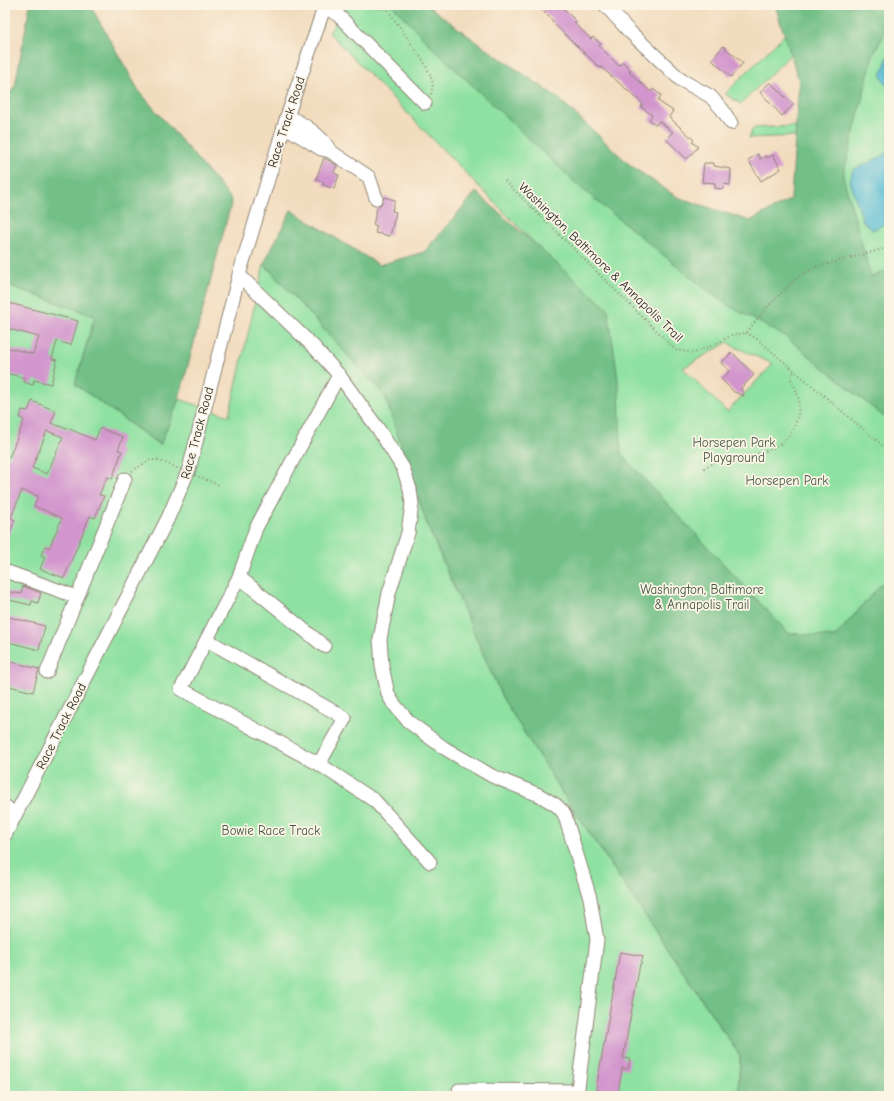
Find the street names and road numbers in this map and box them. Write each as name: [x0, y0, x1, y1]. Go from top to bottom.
street label: Race Track Road: [264, 75, 308, 169]
street label: Washington, Baltimore & Annapolis Trail: [516, 179, 686, 345]
street label: Race Track Road: [177, 385, 217, 481]
street label: Race Track Road: [33, 680, 89, 772]

